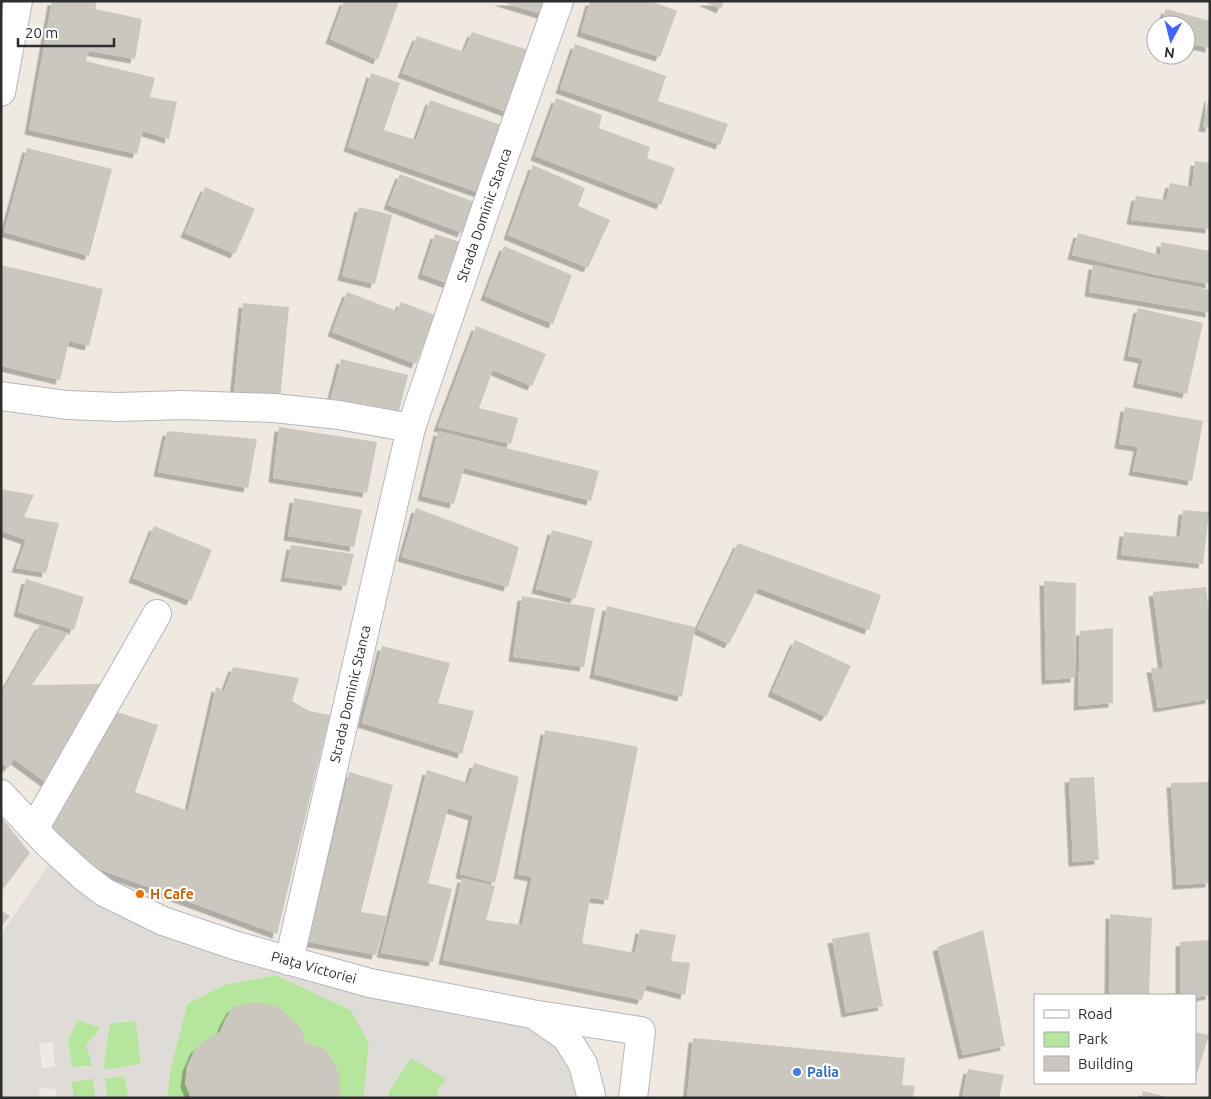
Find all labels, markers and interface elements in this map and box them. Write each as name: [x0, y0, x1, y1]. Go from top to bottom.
scale bar: [18, 15, 114, 47]
north arrow: [1146, 15, 1196, 65]
text: 20 m: [25, 24, 58, 41]
text: N: [1163, 44, 1176, 61]
street label: Strada Dominic Stanca: [453, 146, 514, 284]
street label: Strada Dominic Stanca: [327, 624, 374, 764]
place label: H Cafe: [150, 886, 194, 902]
marker: H Cafe: [134, 888, 146, 900]
street label: Piața Victoriei: [269, 948, 358, 987]
legend: [1034, 994, 1196, 1084]
text: Road: [1078, 1005, 1113, 1022]
text: Park: [1078, 1030, 1108, 1047]
text: Building: [1078, 1055, 1133, 1072]
place label: Palia: [807, 1064, 839, 1080]
marker: Palia: [791, 1066, 803, 1078]

